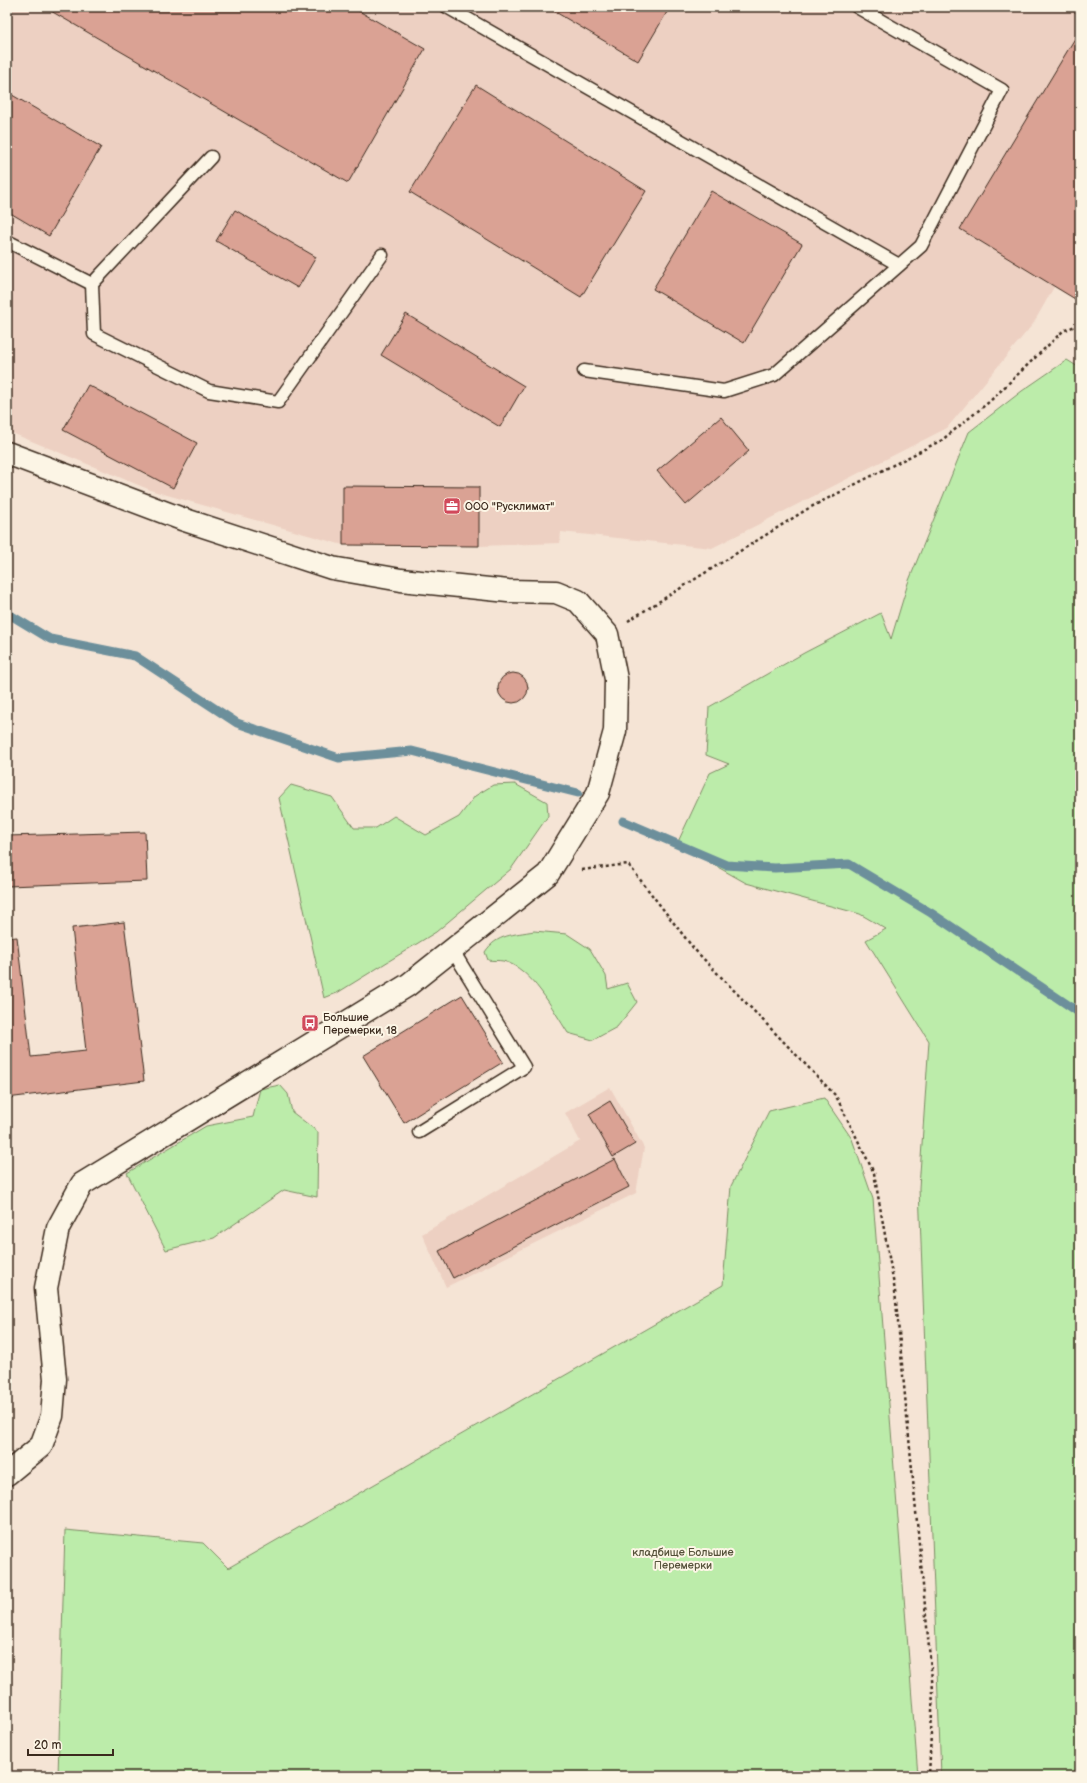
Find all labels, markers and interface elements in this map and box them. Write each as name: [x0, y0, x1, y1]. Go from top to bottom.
office icon: ООО "Русклимат": [442, 496, 462, 516]
place label: ООО "Русклимат": [465, 500, 554, 513]
place label: Большие Перемерки, 18: [323, 1011, 397, 1037]
bus stop icon: Большие Перемерки, 18: [300, 1013, 320, 1033]
park label: кладбище Большие Перемерки: [632, 1546, 734, 1572]
scale bar: [28, 1731, 113, 1757]
text: 20 m: [34, 1738, 61, 1753]

